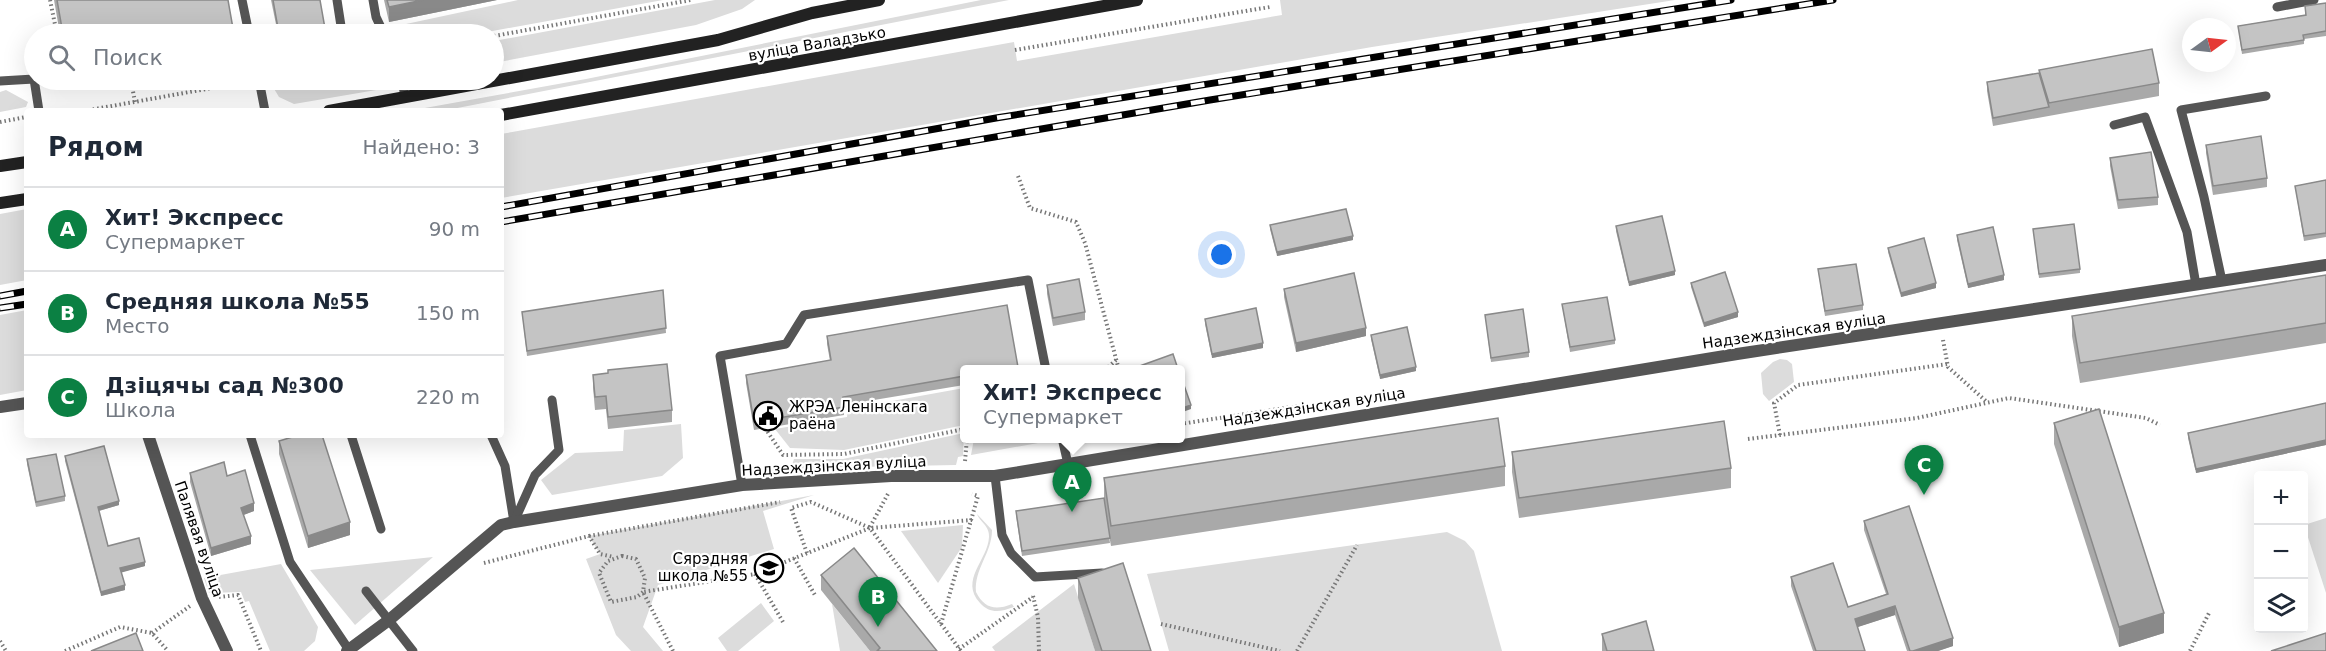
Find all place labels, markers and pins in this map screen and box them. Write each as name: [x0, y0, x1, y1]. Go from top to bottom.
place label: ЖРЭА Ленінскага раёна: [789, 398, 928, 433]
public building icon: ЖРЭА Ленінскага раёна: [752, 400, 784, 432]
pin: C: [1904, 446, 1944, 495]
pin: A: [1052, 462, 1092, 512]
place label: Сярэдняя школа №55: [658, 550, 748, 585]
school or university icon: Сярэдняя школа №55: [753, 552, 785, 584]
pin: B: [858, 578, 898, 627]

